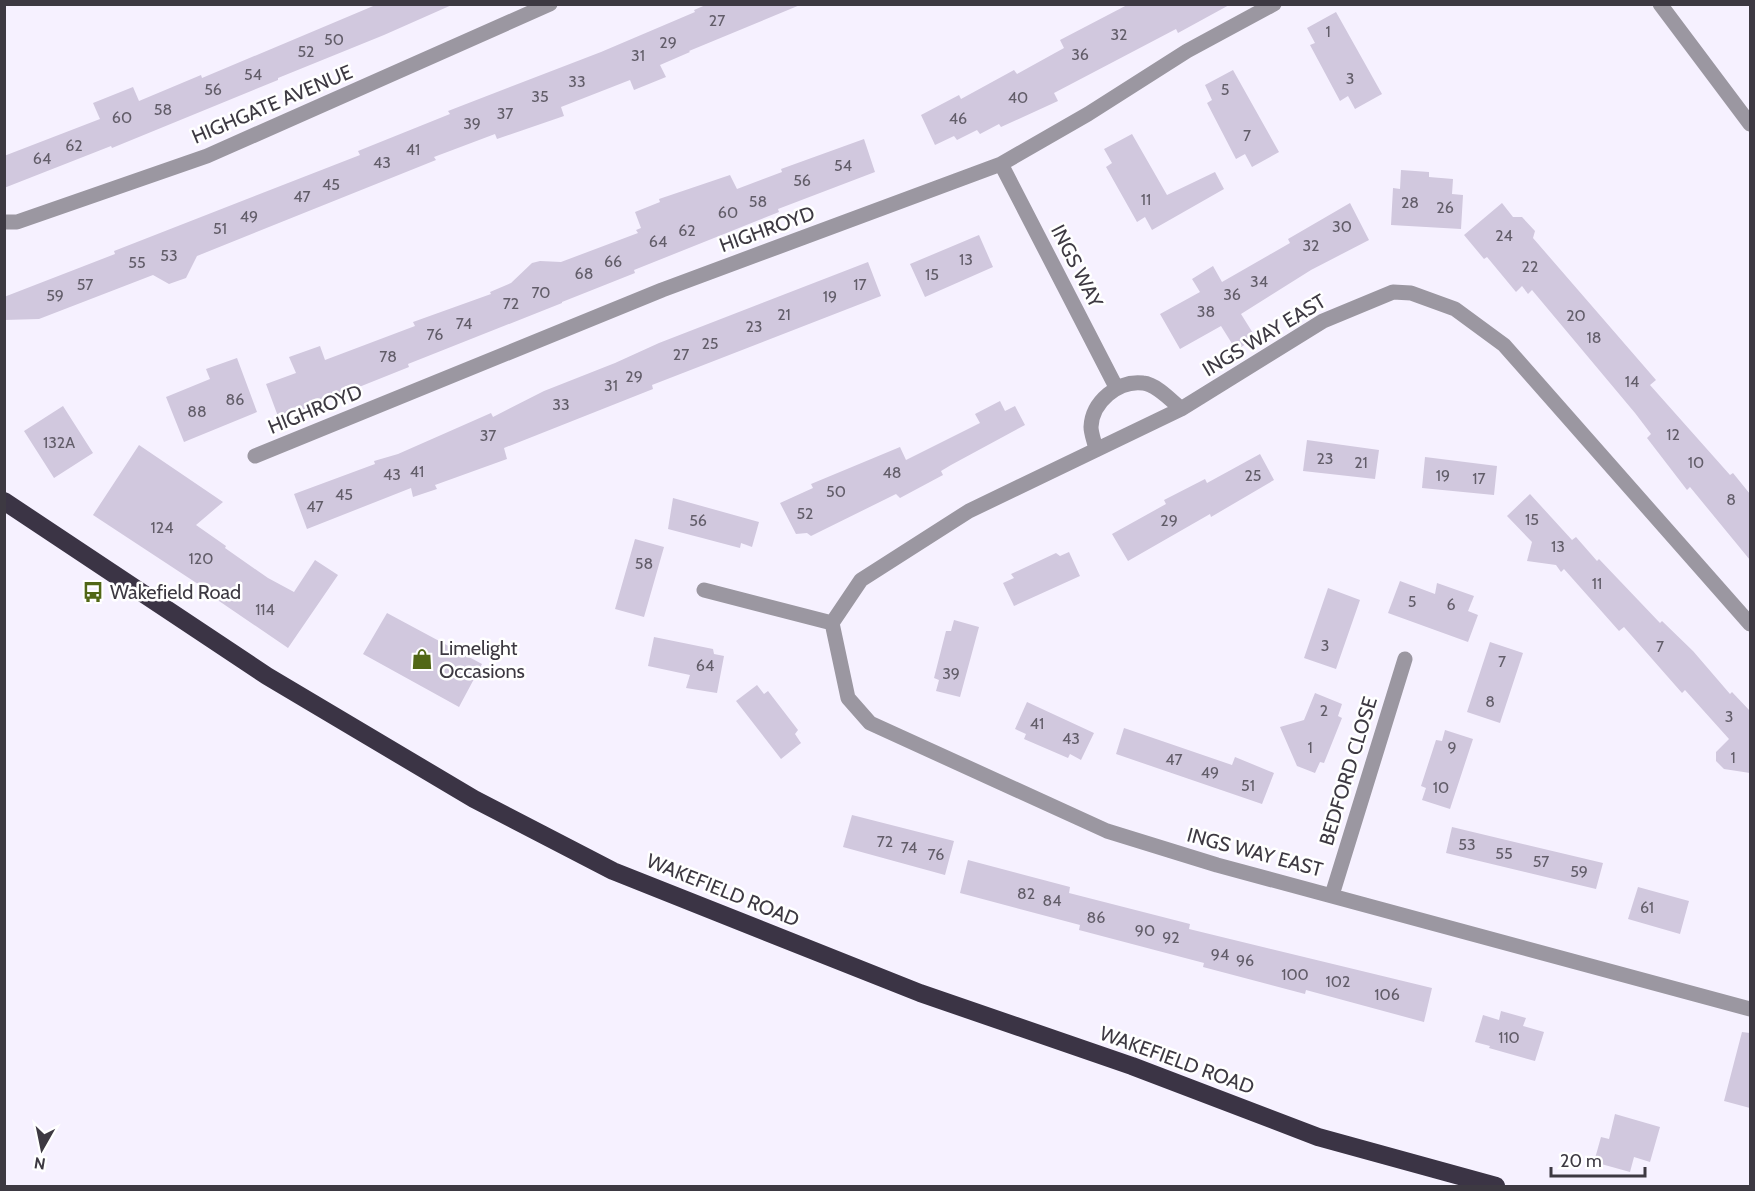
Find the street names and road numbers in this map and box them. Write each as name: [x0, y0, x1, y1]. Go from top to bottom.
street label: HIGHGATE AVENUE: [188, 59, 356, 149]
street label: HIGHROYD: [716, 201, 818, 257]
street label: INGS WAY: [1046, 221, 1108, 312]
street label: INGS WAY EAST: [1198, 289, 1330, 381]
street label: HIGHROYD: [264, 379, 366, 439]
street label: BEDFORD CLOSE: [1314, 694, 1382, 848]
street label: INGS WAY EAST: [1184, 822, 1326, 882]
street label: WAKEFIELD ROAD: [643, 848, 803, 932]
street label: WAKEFIELD ROAD: [1096, 1021, 1258, 1099]

